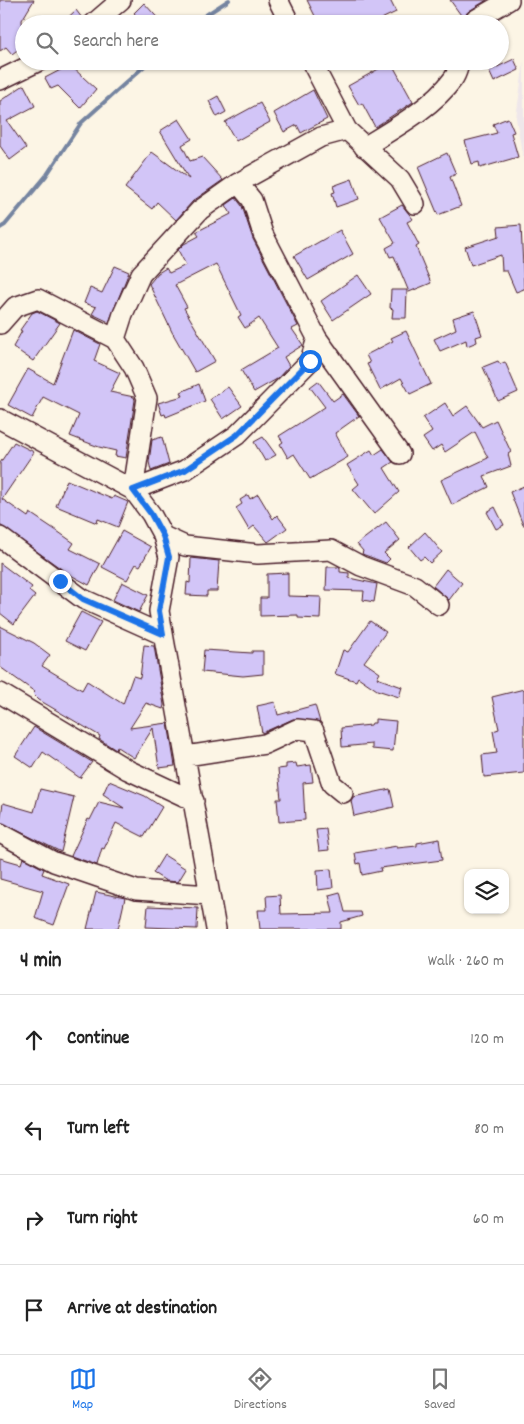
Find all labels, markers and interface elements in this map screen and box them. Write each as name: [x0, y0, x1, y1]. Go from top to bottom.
search box: [15, 15, 509, 70]
icon: search: [33, 29, 61, 57]
text: Search here: [73, 29, 159, 56]
route start: [299, 350, 322, 373]
route end: [49, 570, 72, 593]
map controls: [464, 869, 509, 914]
button: layers: [464, 869, 509, 914]
text: 4 min: [20, 947, 62, 977]
text: Walk · 260 m: [428, 950, 504, 973]
icon: ahead: [20, 1026, 48, 1054]
text: Continue: [67, 1026, 129, 1053]
text: 120 m: [470, 1028, 504, 1051]
icon: left: [20, 1116, 48, 1144]
text: Turn left: [67, 1116, 130, 1143]
text: 80 m: [474, 1118, 504, 1141]
icon: right: [20, 1206, 48, 1234]
text: Turn right: [67, 1206, 138, 1233]
text: 60 m: [473, 1208, 504, 1231]
icon: arrive: [20, 1296, 48, 1324]
text: Arrive at destination: [67, 1296, 217, 1323]
tab: Map: [69, 1365, 97, 1415]
tab: Directions: [234, 1365, 287, 1415]
tab: Saved: [424, 1365, 455, 1415]

